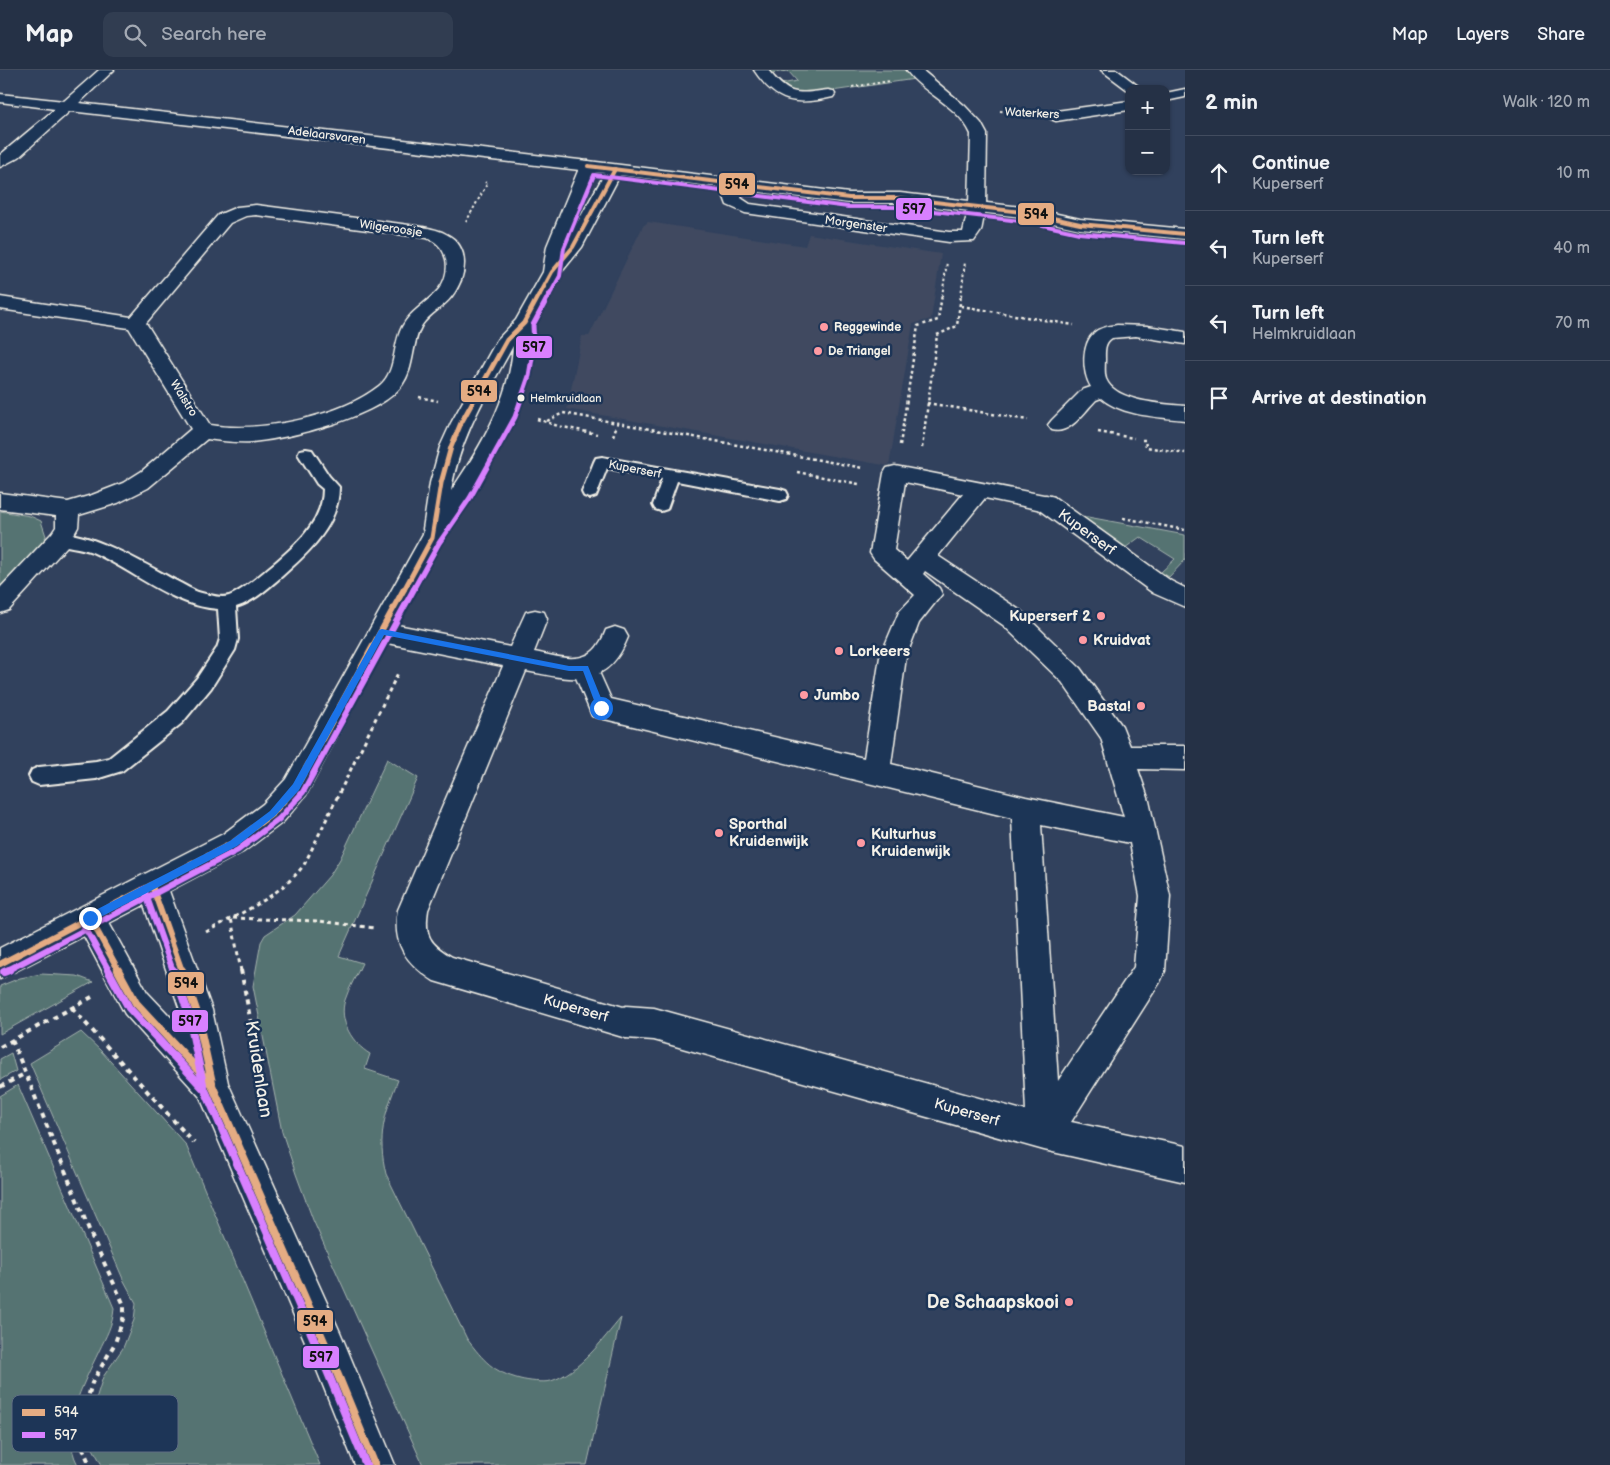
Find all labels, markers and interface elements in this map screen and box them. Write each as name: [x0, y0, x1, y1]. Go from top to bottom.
search box: [103, 12, 453, 57]
text: Map: [25, 20, 73, 49]
icon: search: [121, 21, 149, 49]
text: Search here: [161, 23, 267, 46]
text: Map: [1392, 24, 1428, 45]
text: Layers: [1456, 24, 1509, 45]
text: Share: [1537, 24, 1585, 45]
map controls: [1125, 85, 1170, 175]
button: +: [1125, 85, 1170, 130]
text: 2 min: [1205, 90, 1258, 115]
text: Walk · 120 m: [1503, 93, 1590, 112]
street label: Waterkers: [1004, 105, 1060, 122]
street label: Adelaarsvaren: [287, 123, 367, 148]
button: −: [1125, 130, 1170, 175]
text: Continue: [1252, 152, 1330, 175]
icon: ahead: [1205, 159, 1233, 187]
text: 10 m: [1557, 164, 1590, 183]
line badge: 594: [718, 172, 756, 196]
text: Kuperserf: [1252, 175, 1324, 194]
text: 594: [725, 176, 750, 193]
line badge: 597: [895, 197, 933, 221]
text: 597: [902, 201, 926, 218]
line badge: 594: [1017, 202, 1055, 226]
text: 594: [1024, 206, 1049, 223]
street label: Morgenster: [824, 213, 889, 236]
street label: Wilgeroosje: [358, 217, 423, 240]
text: Turn left: [1252, 227, 1324, 250]
icon: left: [1205, 234, 1233, 262]
text: 40 m: [1553, 239, 1590, 258]
text: Kuperserf: [1252, 250, 1324, 269]
text: Turn left: [1252, 302, 1324, 325]
icon: left: [1205, 309, 1233, 337]
text: 70 m: [1555, 314, 1590, 333]
place label: Reggewinde: [834, 320, 901, 335]
marker: Reggewinde: [818, 321, 830, 333]
text: Helmkruidlaan: [1252, 325, 1356, 344]
line badge: 597: [515, 335, 553, 359]
text: 597: [522, 339, 546, 356]
place label: De Triangel: [828, 344, 891, 359]
marker: De Triangel: [812, 345, 824, 357]
street label: Walstro: [167, 377, 201, 419]
line badge: 594: [460, 379, 498, 403]
text: 594: [467, 383, 492, 400]
icon: arrive: [1205, 384, 1233, 412]
text: Arrive at destination: [1252, 387, 1427, 410]
place label: Helmkruidlaan: [530, 392, 602, 405]
marker: Helmkruidlaan: [516, 393, 526, 403]
street label: Kuperserf: [607, 457, 663, 482]
street label: Kuperserf: [1054, 505, 1120, 560]
place label: Kuperserf 2: [1009, 607, 1091, 626]
marker: Kuperserf 2: [1095, 610, 1107, 622]
place label: Kruidvat: [1093, 631, 1151, 650]
marker: Kruidvat: [1077, 634, 1089, 646]
place label: Lorkeers: [849, 642, 910, 661]
marker: Lorkeers: [833, 645, 845, 657]
place label: Jumbo: [814, 686, 860, 705]
marker: Jumbo: [798, 689, 810, 701]
route start: [590, 697, 613, 720]
place label: Basta!: [1087, 697, 1131, 716]
marker: Basta!: [1135, 700, 1147, 712]
place label: Sporthal Kruidenwijk: [729, 815, 808, 851]
place label: Kulturhus Kruidenwijk: [871, 825, 950, 861]
marker: Sporthal Kruidenwijk: [713, 827, 725, 839]
marker: Kulturhus Kruidenwijk: [855, 837, 867, 849]
route end: [79, 907, 102, 930]
line badge: 594: [167, 971, 205, 995]
text: 594: [174, 975, 199, 992]
street label: Kuperserf: [541, 990, 611, 1027]
line badge: 597: [171, 1009, 209, 1033]
text: 597: [178, 1013, 202, 1030]
street label: Kruidenlaan: [240, 1019, 277, 1119]
street label: Kuperserf: [932, 1094, 1002, 1131]
place label: De Schaapskooi: [927, 1292, 1059, 1313]
marker: De Schaapskooi: [1063, 1296, 1075, 1308]
line badge: 594: [296, 1309, 334, 1333]
text: 594: [303, 1313, 328, 1330]
line badge: 597: [302, 1345, 340, 1369]
text: 597: [309, 1349, 333, 1366]
legend: [12, 1395, 178, 1452]
text: 594: [54, 1404, 79, 1421]
text: 597: [54, 1427, 77, 1444]

